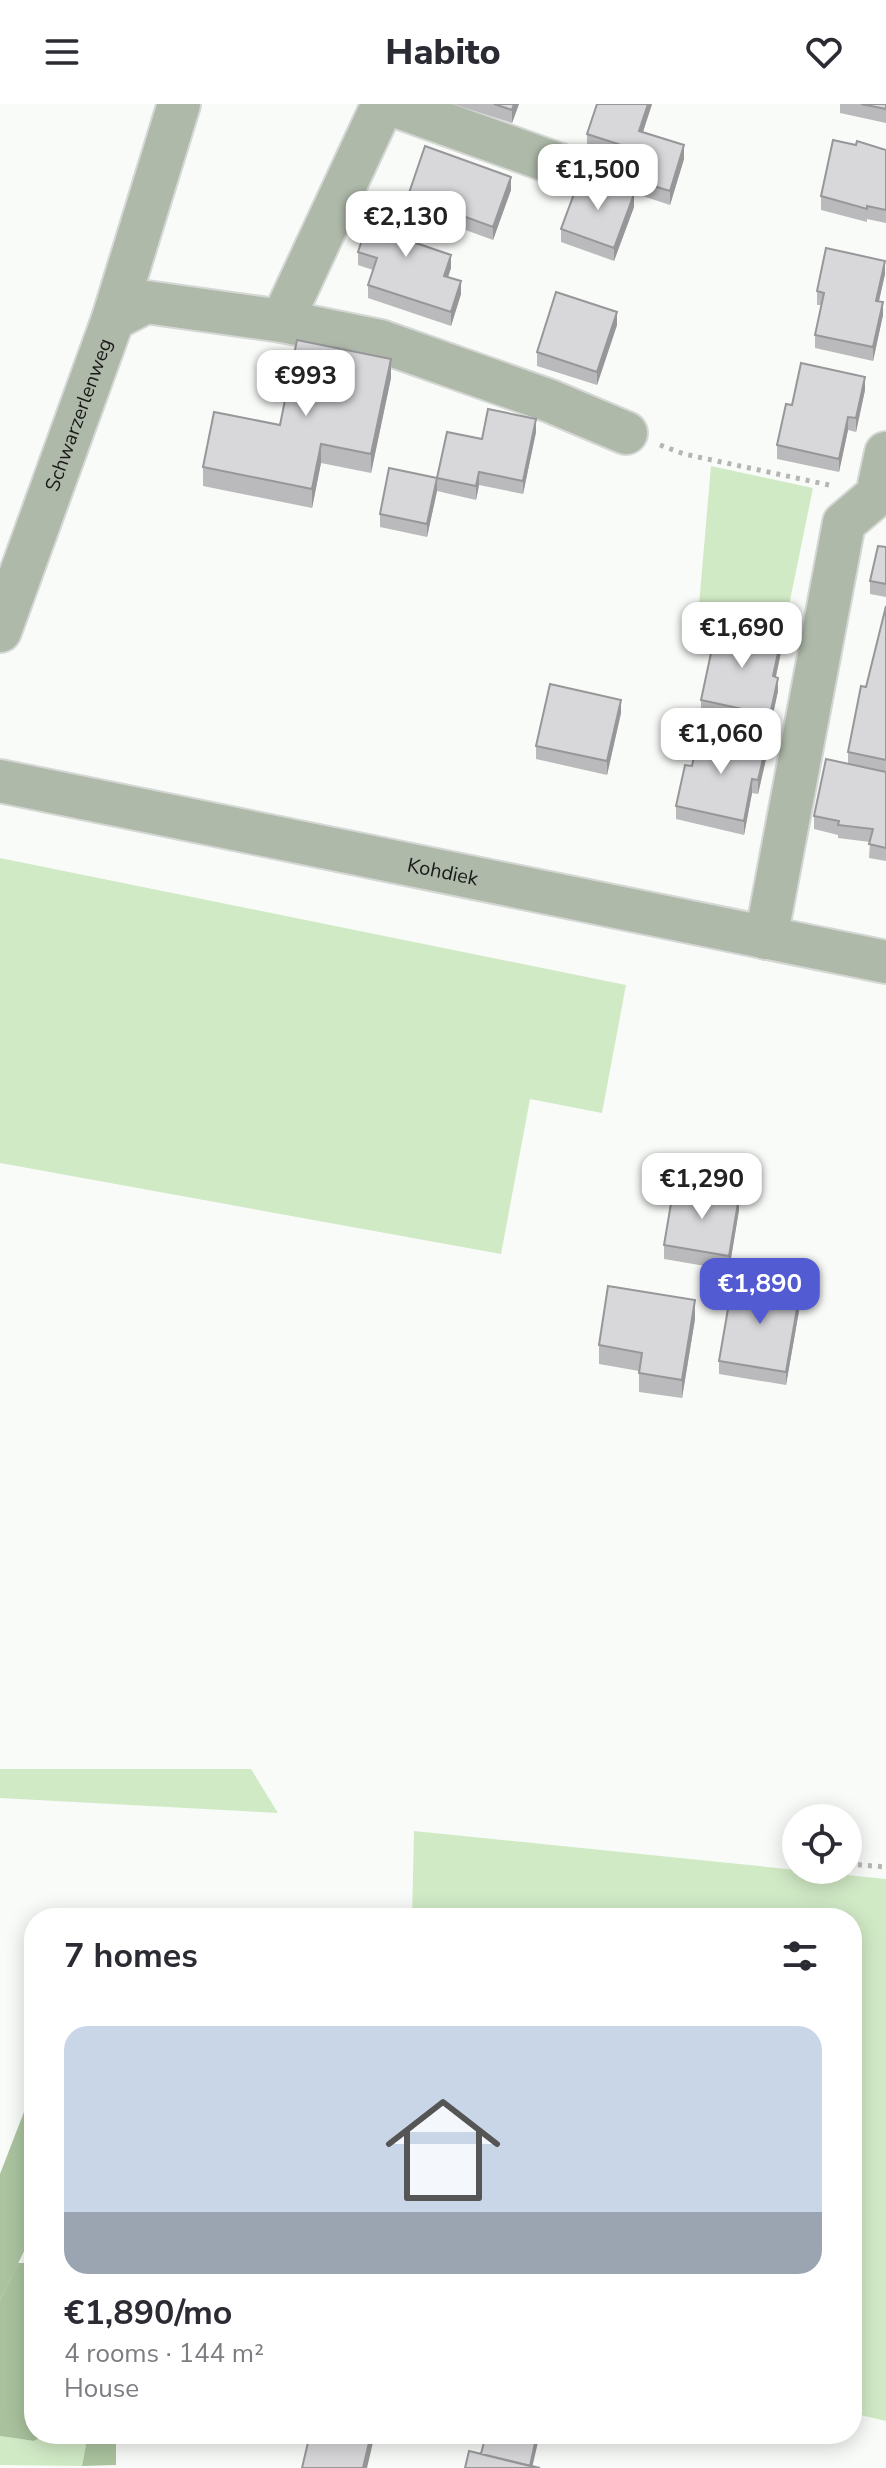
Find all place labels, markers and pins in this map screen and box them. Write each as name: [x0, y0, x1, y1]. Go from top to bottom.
pin: €1,500: [533, 144, 663, 212]
pin: €2,130: [341, 191, 471, 259]
pin: €993: [259, 350, 353, 418]
pin: €1,690: [677, 602, 807, 670]
pin: €1,060: [656, 708, 786, 776]
pin: €1,290: [637, 1153, 767, 1221]
pin: €1,890: [695, 1258, 825, 1326]

